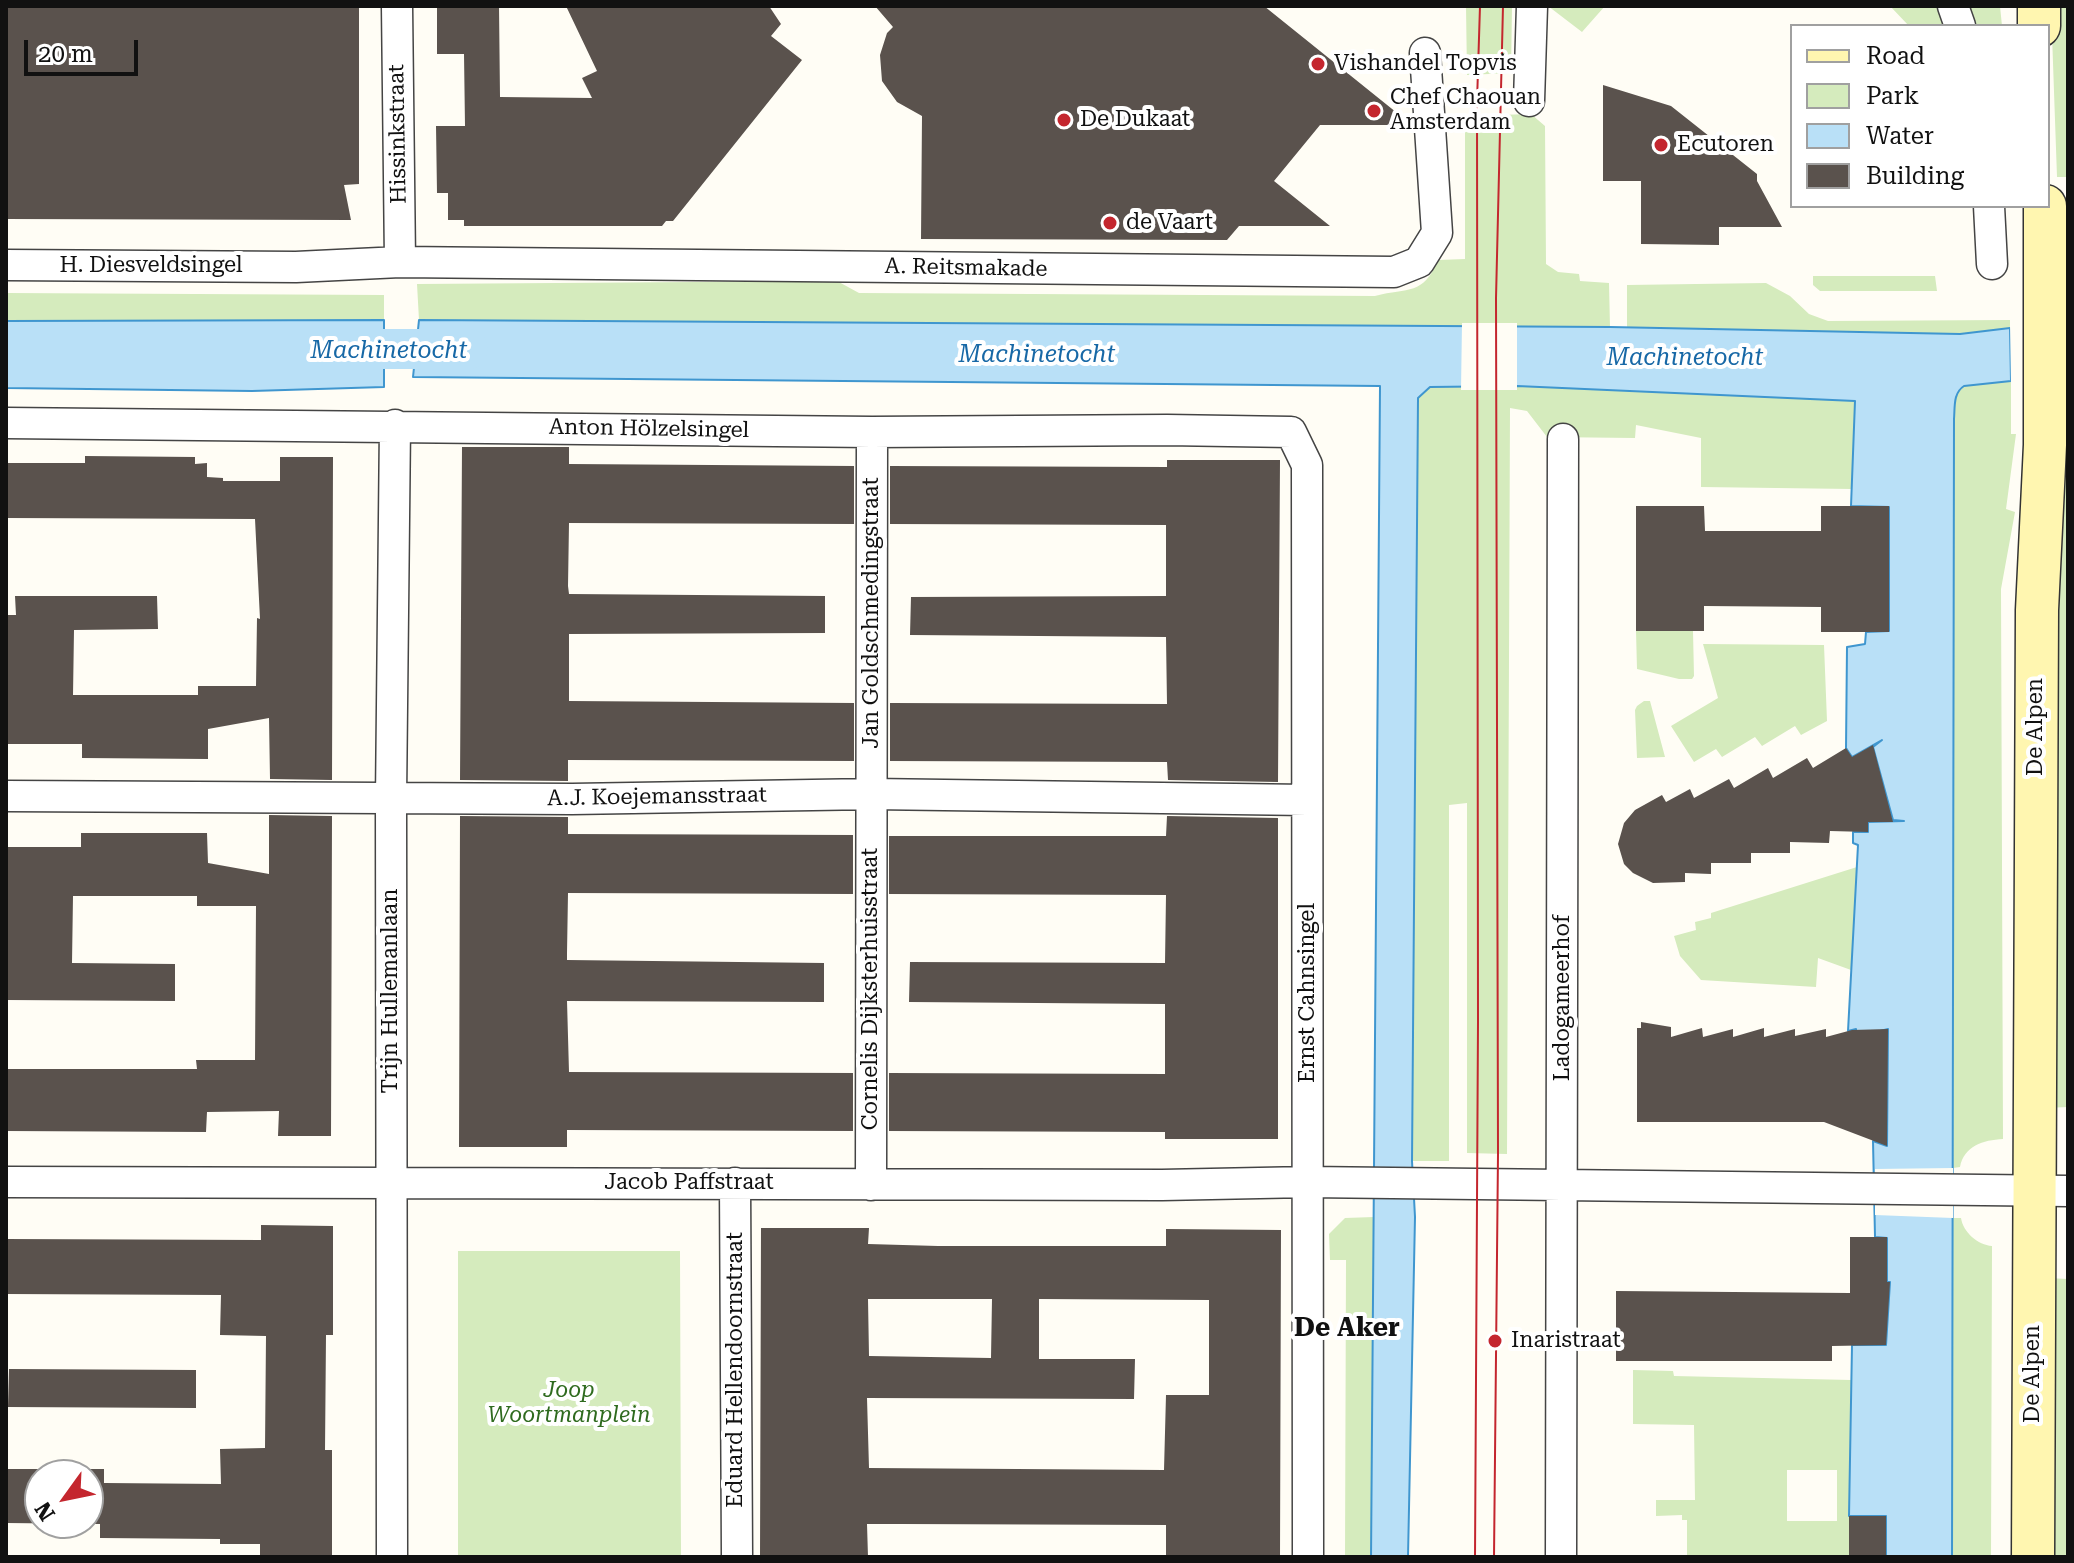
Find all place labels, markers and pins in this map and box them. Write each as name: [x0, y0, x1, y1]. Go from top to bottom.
place label: Vishandel Topvis: [1334, 51, 1517, 77]
marker: Vishandel Topvis: [1309, 55, 1327, 73]
place label: Chef Chaouan Amsterdam: [1390, 85, 1541, 136]
marker: Chef Chaouan Amsterdam: [1365, 102, 1383, 120]
place label: De Dukaat: [1080, 107, 1190, 133]
marker: De Dukaat: [1055, 111, 1073, 129]
place label: Ecutoren: [1677, 132, 1774, 158]
marker: Ecutoren: [1652, 136, 1670, 154]
place label: de Vaart: [1126, 210, 1213, 236]
marker: de Vaart: [1101, 214, 1119, 232]
place label: Inaristraat: [1511, 1328, 1621, 1354]
marker: Inaristraat: [1486, 1332, 1504, 1350]

